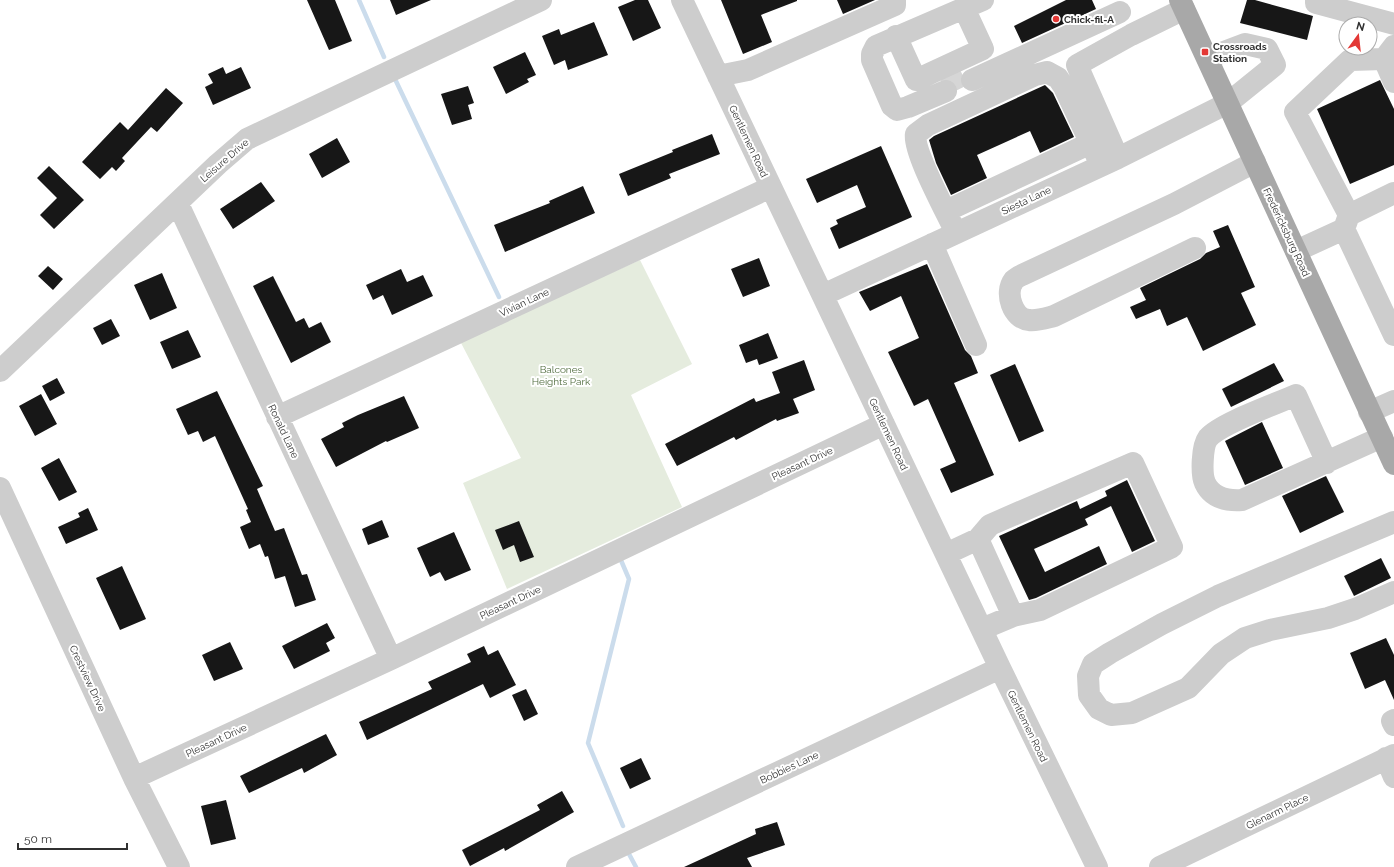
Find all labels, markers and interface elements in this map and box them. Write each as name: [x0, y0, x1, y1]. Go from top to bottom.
marker: Chick-fil-A: [1051, 14, 1061, 24]
place label: Chick-fil-A: [1064, 14, 1114, 25]
north arrow: [1338, 16, 1378, 56]
text: N: [1355, 19, 1366, 34]
place label: Crossroads Station: [1213, 41, 1267, 64]
marker: Crossroads Station: [1200, 47, 1210, 57]
street label: Gentlemen Road: [727, 103, 770, 179]
street label: Leisure Drive: [198, 136, 251, 184]
street label: Siesta Lane: [1000, 184, 1053, 217]
street label: Fredericksburg Road: [1261, 186, 1312, 278]
street label: Vivian Lane: [498, 286, 551, 319]
park label: Balcones Heights Park: [532, 364, 591, 387]
street label: Gentlemen Road: [867, 396, 910, 472]
street label: Ronald Lane: [266, 403, 301, 460]
street label: Pleasant Drive: [770, 444, 835, 482]
street label: Pleasant Drive: [478, 583, 543, 621]
street label: Crestview Drive: [67, 643, 108, 713]
street label: Gentlemen Road: [1005, 689, 1050, 764]
street label: Pleasant Drive: [184, 721, 249, 759]
street label: Bobbies Lane: [758, 749, 820, 786]
street label: Glenarm Place: [1244, 792, 1310, 831]
scale bar: [18, 825, 127, 851]
text: 50 m: [24, 832, 52, 846]

